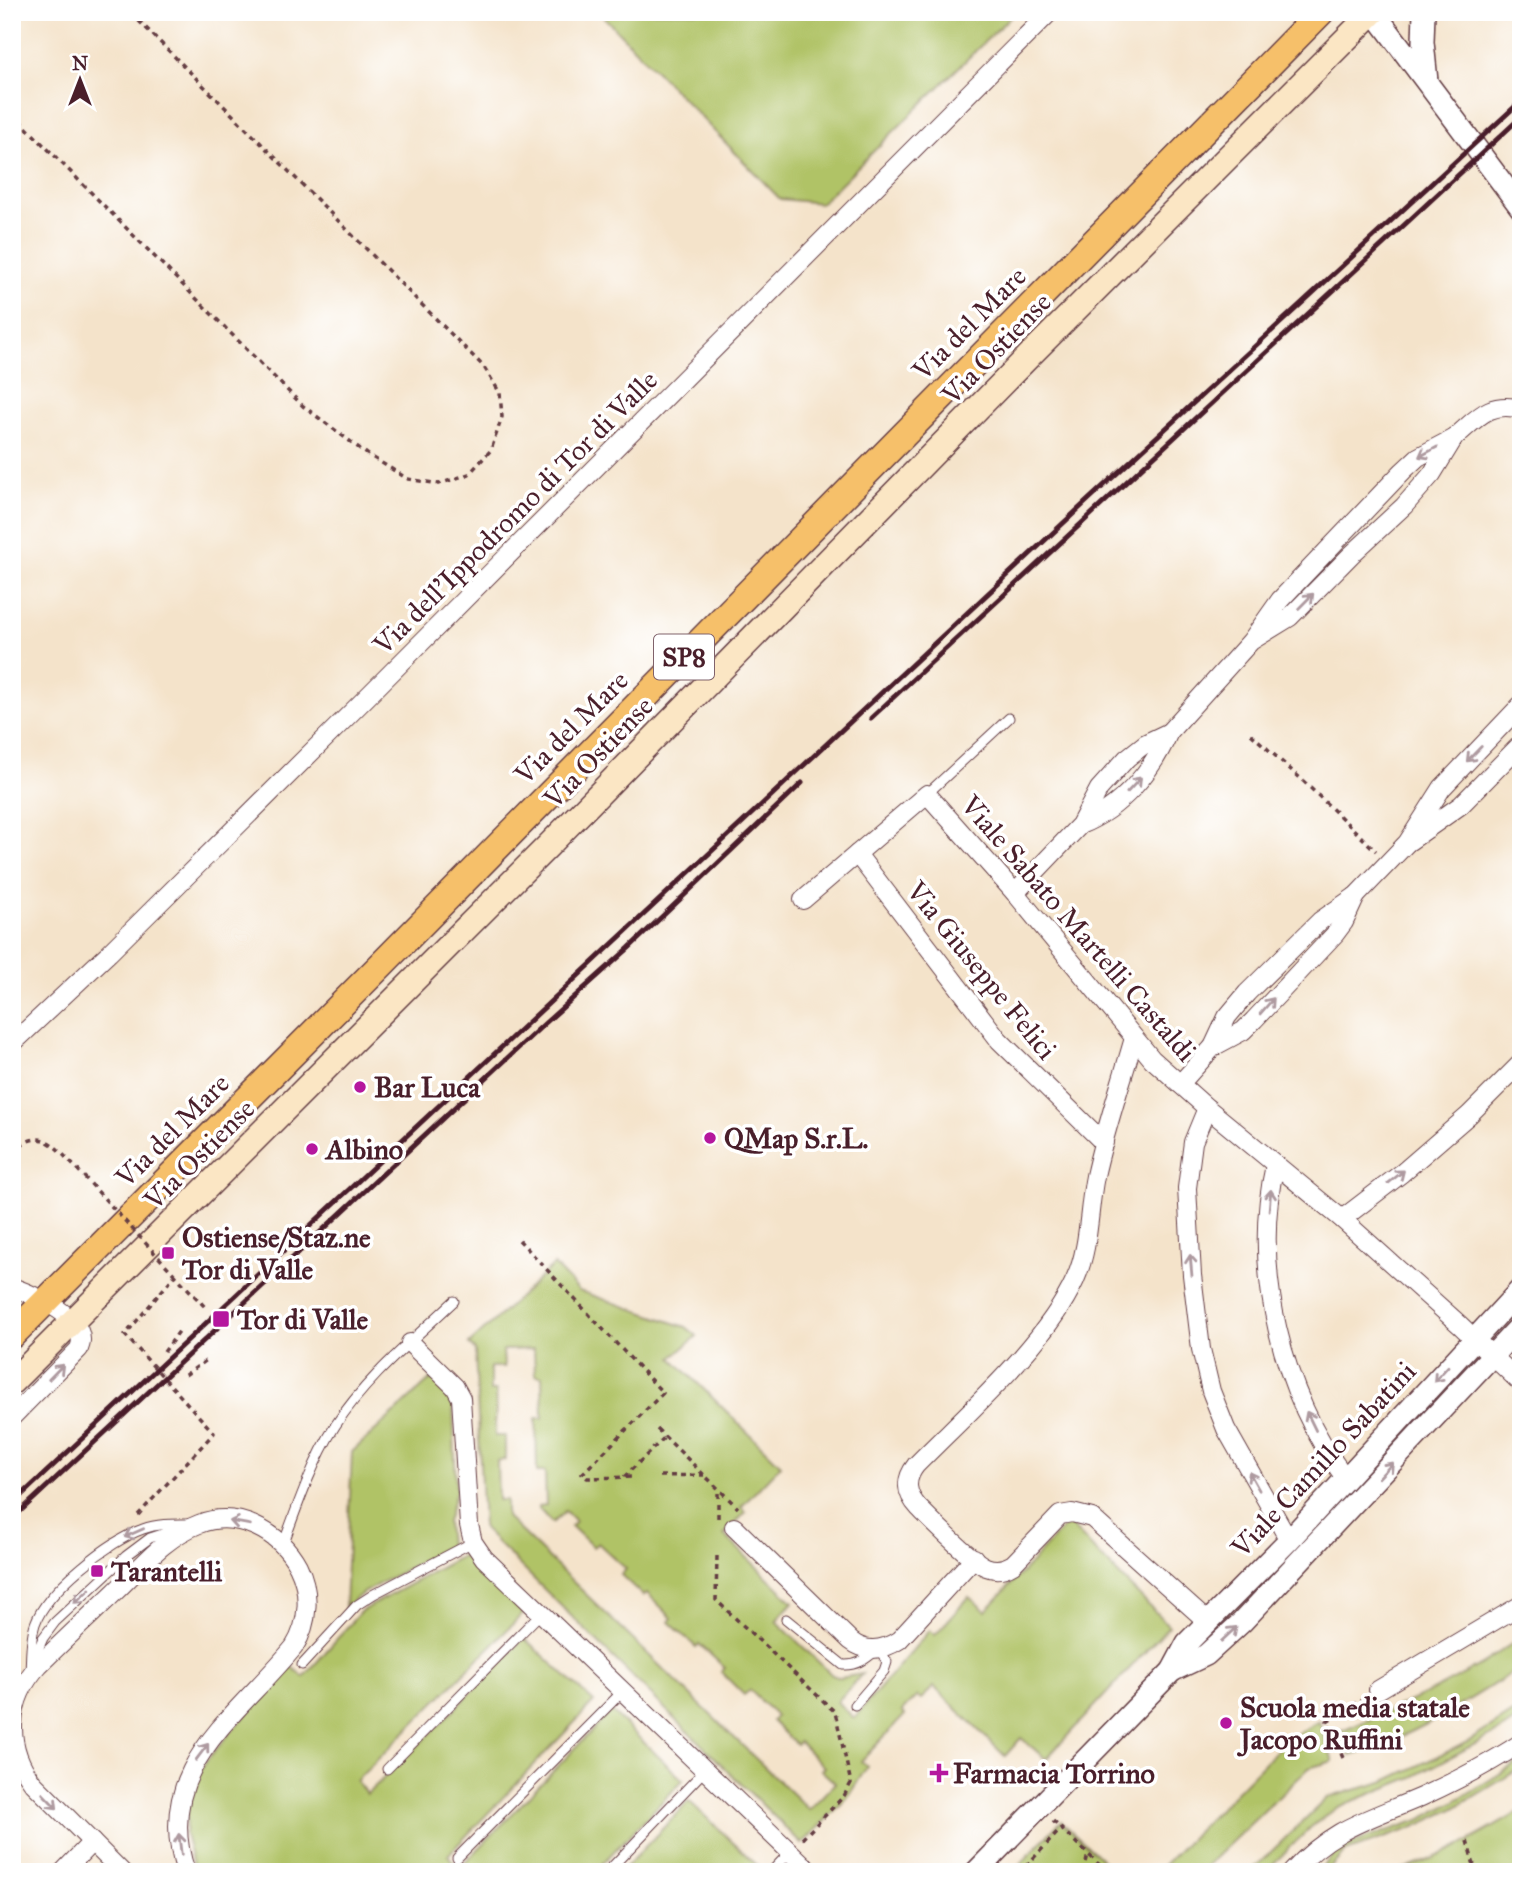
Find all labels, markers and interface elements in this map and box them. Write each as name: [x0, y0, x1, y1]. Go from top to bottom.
north arrow: [46, 46, 116, 116]
text: N: [72, 52, 88, 75]
street label: Via del Mare: [904, 259, 1034, 388]
street label: Via Ostiense: [934, 285, 1059, 413]
street label: Via dell'Ippodromo di Tor di Valle: [365, 363, 665, 663]
one-way arrow: [1418, 446, 1439, 459]
one-way arrow: [1298, 593, 1315, 610]
road number: SP8: [654, 635, 714, 680]
street label: Via del Mare: [506, 663, 636, 792]
street label: Via Ostiense: [536, 689, 661, 817]
one-way arrow: [1465, 745, 1482, 762]
one-way arrow: [1126, 776, 1142, 794]
street label: Viale Sabato Martelli Castaldi: [953, 787, 1204, 1069]
street label: Via Giuseppe Felici: [898, 873, 1064, 1067]
one-way arrow: [1259, 997, 1275, 1015]
street label: Via del Mare: [107, 1066, 237, 1195]
place label: Bar Luca: [374, 1070, 481, 1105]
marker: Bar Luca: [352, 1079, 368, 1095]
street label: Via Ostiense: [136, 1092, 262, 1218]
place label: QMap S.r.L.: [724, 1121, 868, 1156]
marker: QMap S.r.L.: [702, 1130, 718, 1146]
place label: Albino: [324, 1132, 403, 1167]
marker: Albino: [304, 1141, 320, 1157]
one-way arrow: [1387, 1170, 1405, 1185]
one-way arrow: [1263, 1189, 1276, 1212]
place label: Ostiense/Staz.ne Tor di Valle: [182, 1220, 371, 1287]
marker: Ostiense/Staz.ne Tor di Valle: [160, 1245, 176, 1261]
one-way arrow: [1184, 1255, 1197, 1277]
place label: Tor di Valle: [237, 1302, 369, 1337]
marker: Tor di Valle: [211, 1309, 231, 1329]
street label: Viale Camillo Sabatini: [1223, 1354, 1423, 1565]
one-way arrow: [48, 1364, 65, 1381]
one-way arrow: [1432, 1365, 1449, 1382]
one-way arrow: [1303, 1411, 1317, 1432]
one-way arrow: [1378, 1461, 1394, 1479]
one-way arrow: [1247, 1471, 1260, 1492]
one-way arrow: [229, 1515, 252, 1529]
one-way arrow: [123, 1527, 145, 1540]
place label: Tarantelli: [111, 1554, 222, 1589]
marker: Tarantelli: [89, 1563, 105, 1579]
one-way arrow: [74, 1588, 91, 1605]
one-way arrow: [1220, 1626, 1238, 1642]
place label: Scuola media statale Jacopo Ruffini: [1236, 1690, 1470, 1757]
marker: Scuola media statale Jacopo Ruffini: [1218, 1715, 1234, 1731]
one-way arrow: [194, 1744, 209, 1762]
place label: Farmacia Torrino: [953, 1756, 1155, 1791]
marker: Farmacia Torrino: [931, 1765, 947, 1781]
one-way arrow: [42, 1792, 59, 1809]
one-way arrow: [173, 1833, 186, 1856]

